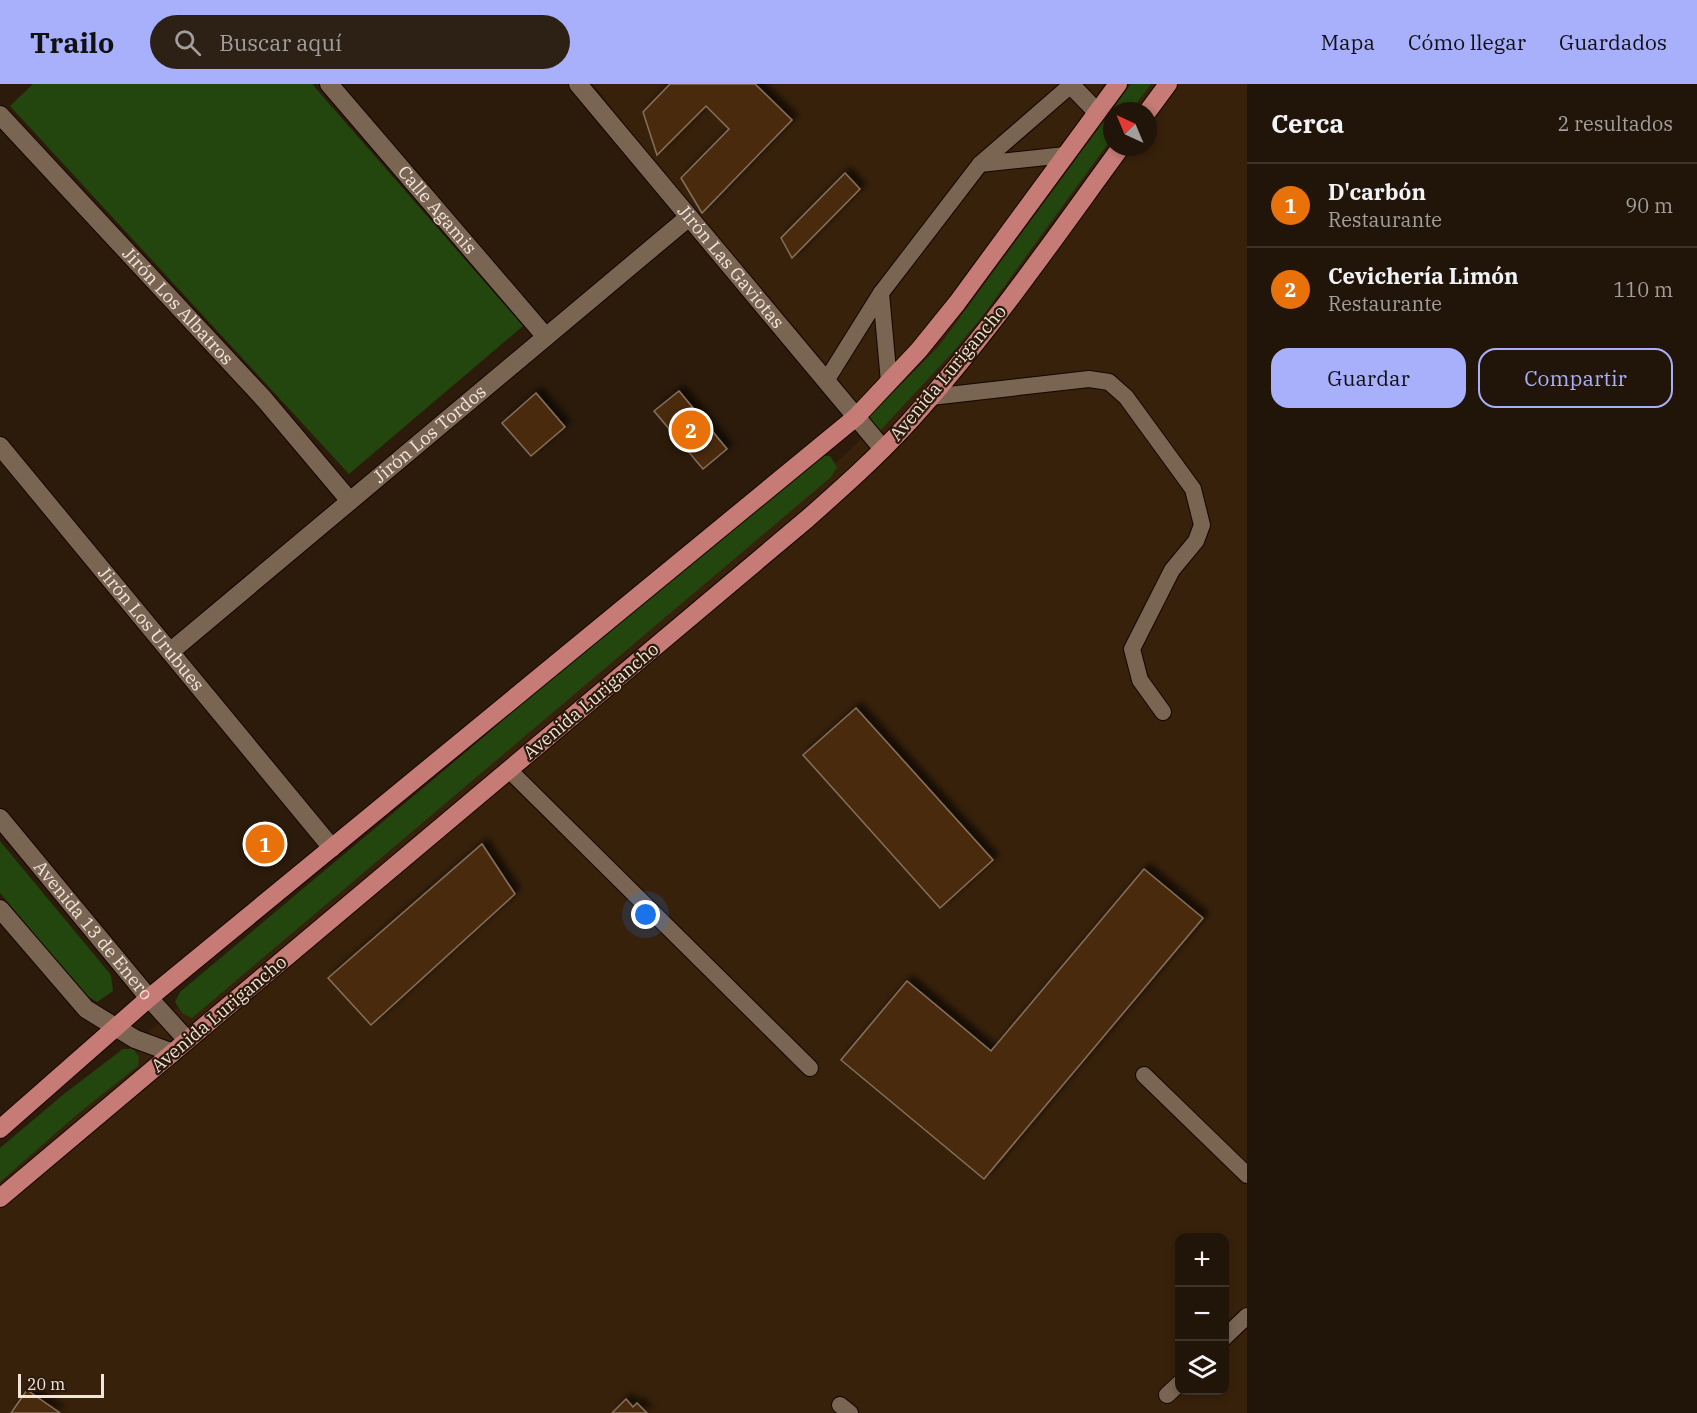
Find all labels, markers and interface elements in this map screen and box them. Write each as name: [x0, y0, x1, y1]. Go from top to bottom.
search box: [150, 15, 570, 69]
text: Trailo: [30, 24, 114, 61]
icon: search: [171, 26, 204, 59]
text: Buscar aquí: [219, 28, 342, 57]
text: Mapa: [1321, 28, 1375, 56]
text: Cómo llegar: [1408, 28, 1526, 56]
text: Guardados: [1559, 28, 1667, 56]
north arrow: [1103, 102, 1157, 156]
text: Cerca: [1271, 106, 1344, 140]
text: 2 resultados: [1557, 110, 1673, 137]
street label: Calle Agamis: [393, 161, 482, 259]
text: D'carbón: [1328, 177, 1426, 206]
text: 1: [1285, 192, 1297, 219]
text: 90 m: [1625, 192, 1673, 219]
street label: Jirón Las Gaviotas: [673, 200, 789, 333]
text: Restaurante: [1328, 206, 1442, 233]
street label: Jirón Los Albatros: [118, 242, 239, 370]
text: Cevichería Limón: [1328, 261, 1519, 290]
text: 2: [1285, 276, 1297, 303]
text: 110 m: [1613, 276, 1673, 303]
text: Restaurante: [1328, 290, 1442, 317]
street label: Avenida Lurigancho: [884, 300, 1011, 445]
button: Guardar: [1271, 348, 1466, 408]
button: Compartir: [1478, 348, 1673, 408]
street label: Jirón Los Tordos: [368, 380, 491, 488]
pin: 2: [672, 408, 710, 452]
street label: Jirón Los Urubues: [93, 561, 209, 695]
street label: Avenida Lurigancho: [518, 637, 663, 764]
pin: 1: [246, 822, 284, 867]
street label: Avenida 13 de Enero: [29, 856, 158, 1005]
your location: [631, 900, 660, 929]
street label: Avenida Lurigancho: [146, 950, 291, 1077]
map controls: [1175, 1233, 1229, 1395]
button: +: [1175, 1233, 1229, 1287]
button: −: [1175, 1287, 1229, 1341]
button: layers: [1175, 1341, 1229, 1395]
scale bar: [18, 1371, 104, 1398]
text: 20 m: [27, 1374, 65, 1394]

